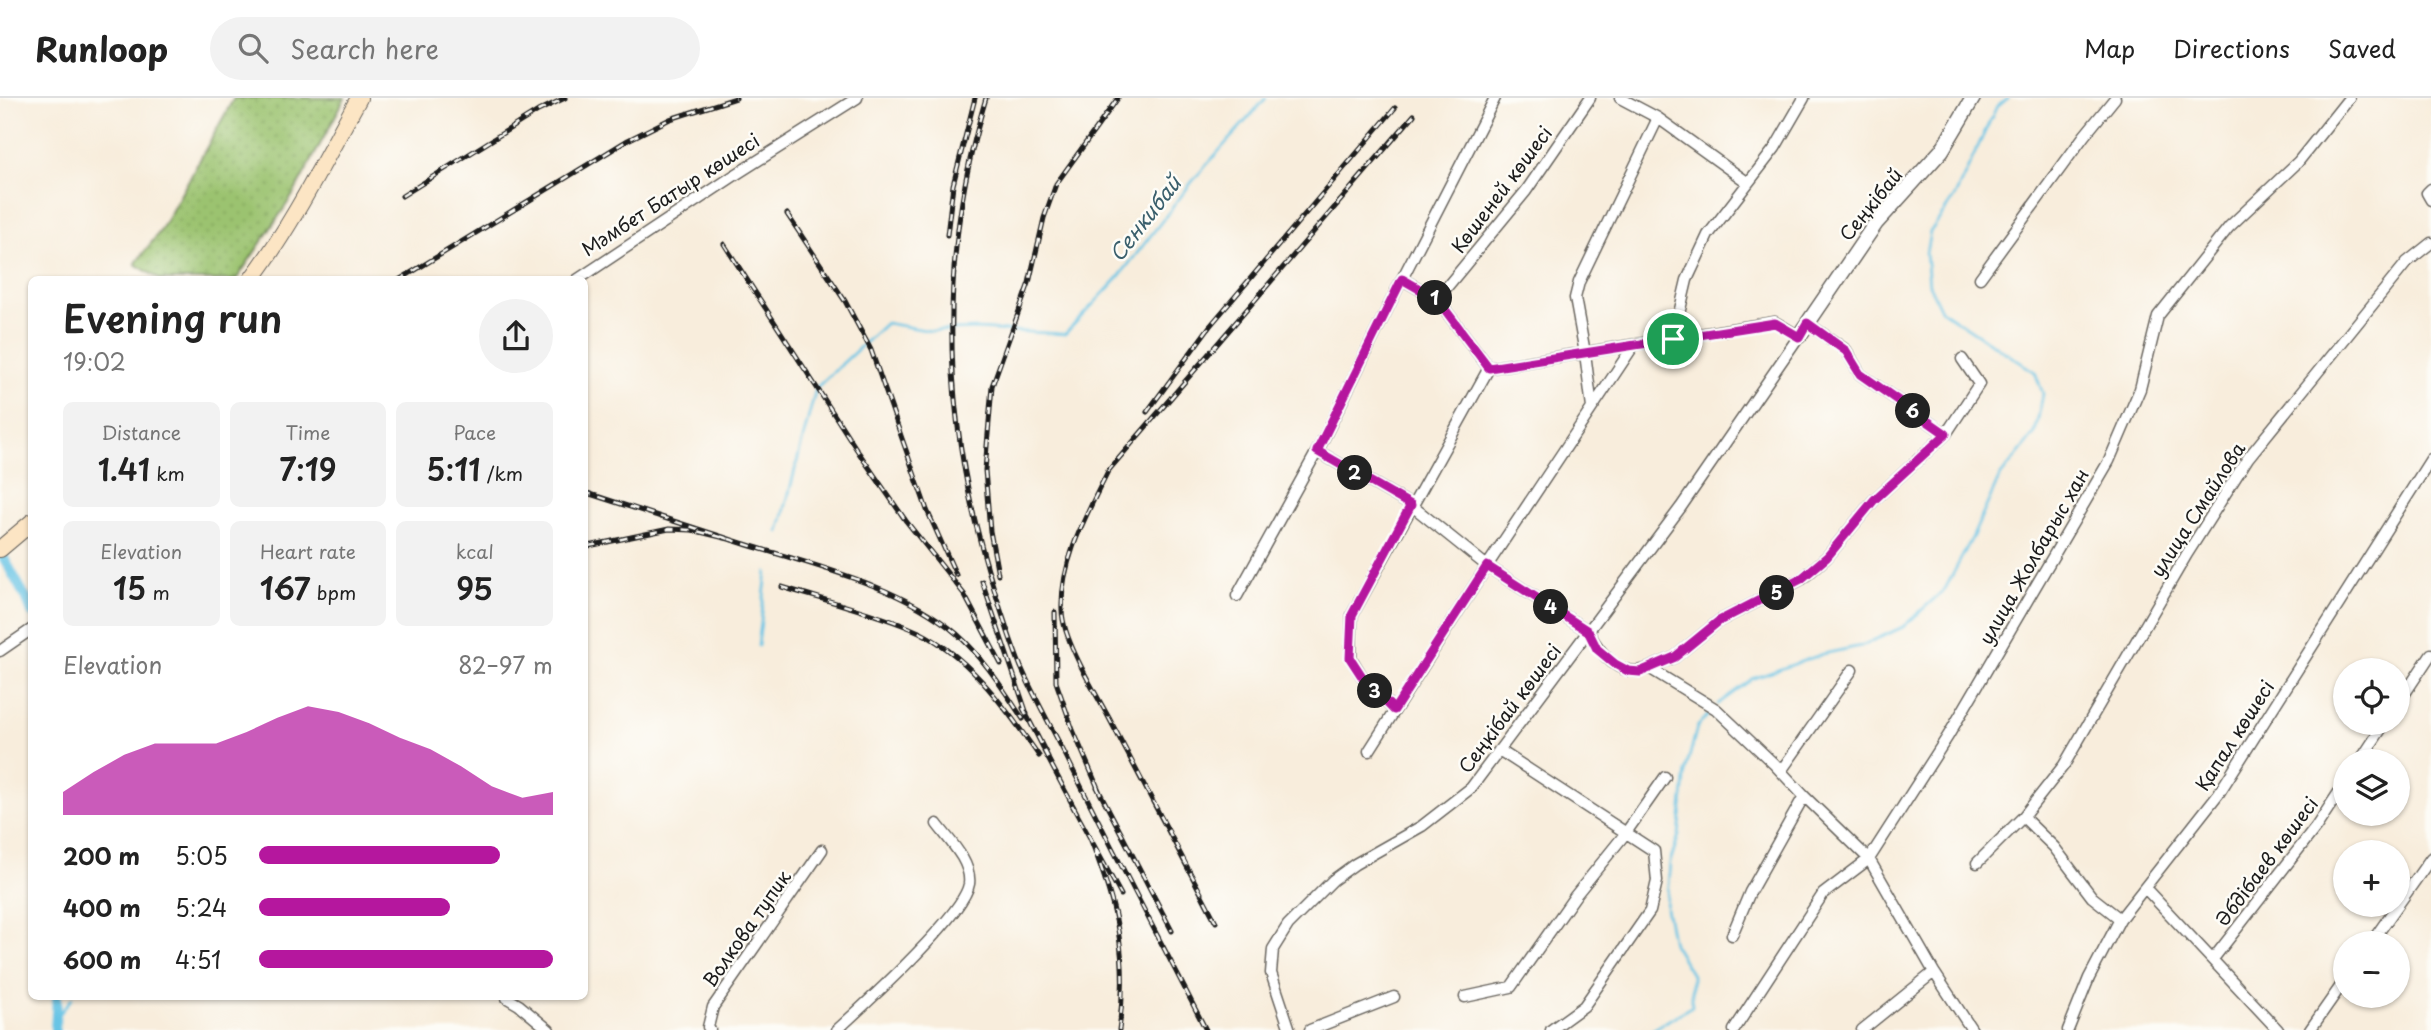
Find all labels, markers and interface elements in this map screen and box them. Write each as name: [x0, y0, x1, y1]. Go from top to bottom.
search box: [210, 17, 700, 80]
text: Runloop: [35, 23, 168, 73]
icon: search: [234, 29, 272, 67]
text: Search here: [290, 29, 439, 68]
text: Map: [2084, 30, 2135, 66]
text: Directions: [2173, 30, 2290, 66]
text: Saved: [2328, 30, 2396, 66]
street label: Көшеней көшесі: [1444, 120, 1558, 258]
street label: Мәмбет Батыр көшесі: [575, 126, 765, 262]
street label: Сеңкібай: [1832, 161, 1908, 247]
water label: Сенкибай: [1100, 166, 1189, 268]
pin: 1: [1418, 280, 1452, 316]
text: 1: [1430, 283, 1439, 311]
text: Evening run: [63, 289, 282, 346]
button: share: [479, 299, 553, 373]
pin: [1643, 309, 1703, 369]
icon: arrive: [1654, 320, 1692, 358]
text: 19:02: [63, 344, 126, 379]
pin: 6: [1896, 394, 1930, 428]
text: 6: [1906, 396, 1919, 424]
text: Distance: [101, 418, 181, 446]
text: Time: [286, 418, 330, 446]
text: Pace: [453, 418, 496, 446]
street label: улица Смайлова: [2143, 436, 2251, 582]
text: 1.41: [98, 446, 150, 491]
text: 7:19: [279, 446, 337, 491]
text: 5:11: [426, 446, 481, 491]
pin: 2: [1338, 456, 1372, 490]
text: 2: [1348, 458, 1361, 486]
text: km: [150, 459, 185, 487]
text: /km: [481, 459, 523, 487]
street label: улица Жолбарыс хан: [1971, 463, 2095, 649]
text: Elevation: [100, 537, 182, 565]
text: Heart rate: [260, 537, 356, 565]
text: kcal: [456, 537, 494, 565]
text: 15: [113, 565, 146, 610]
text: 167: [260, 565, 311, 610]
text: 95: [456, 565, 493, 610]
pin: 5: [1760, 575, 1795, 610]
text: m: [146, 578, 170, 606]
text: bpm: [311, 578, 356, 606]
text: 5: [1770, 578, 1783, 606]
pin: 4: [1534, 589, 1568, 624]
text: 4: [1544, 592, 1557, 620]
street label: Сеңкібай көшесі: [1451, 637, 1567, 779]
text: Elevation: [63, 647, 162, 682]
text: 82–97 m: [458, 647, 553, 682]
map controls: [2333, 658, 2410, 1008]
button: locate: [2333, 658, 2410, 735]
pin: 3: [1358, 674, 1392, 708]
street label: Қапал көшесі: [2188, 674, 2280, 796]
text: 3: [1368, 676, 1381, 704]
button: layers: [2333, 749, 2410, 826]
street label: Әбдібаев көшесі: [2208, 790, 2324, 932]
text: 200 m: [63, 838, 140, 873]
text: 5:05: [175, 838, 228, 873]
button: +: [2333, 840, 2410, 917]
street label: Волкова тупик: [695, 863, 797, 992]
text: 400 m: [63, 890, 141, 925]
text: 5:24: [175, 890, 227, 925]
button: −: [2333, 931, 2410, 1008]
text: 600 m: [63, 942, 141, 977]
text: 4:51: [175, 942, 221, 977]

